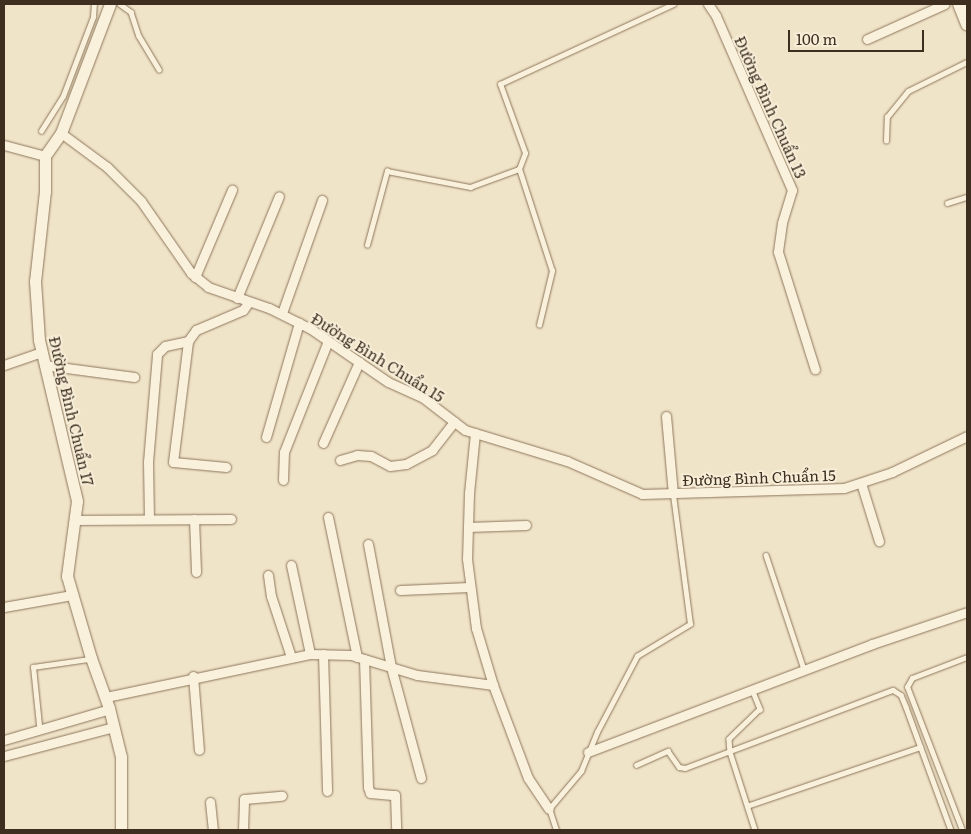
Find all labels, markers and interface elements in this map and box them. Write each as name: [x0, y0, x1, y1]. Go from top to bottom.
scale bar: [791, 20, 927, 52]
text: 100 m: [796, 27, 837, 50]
street label: Đường Bình Chuẩn 13: [731, 33, 811, 181]
street label: Đường Bình Chuẩn 15: [308, 309, 448, 405]
street label: Đường Bình Chuẩn 17: [46, 334, 98, 488]
street label: Đường Bình Chuẩn 15: [682, 465, 836, 489]

